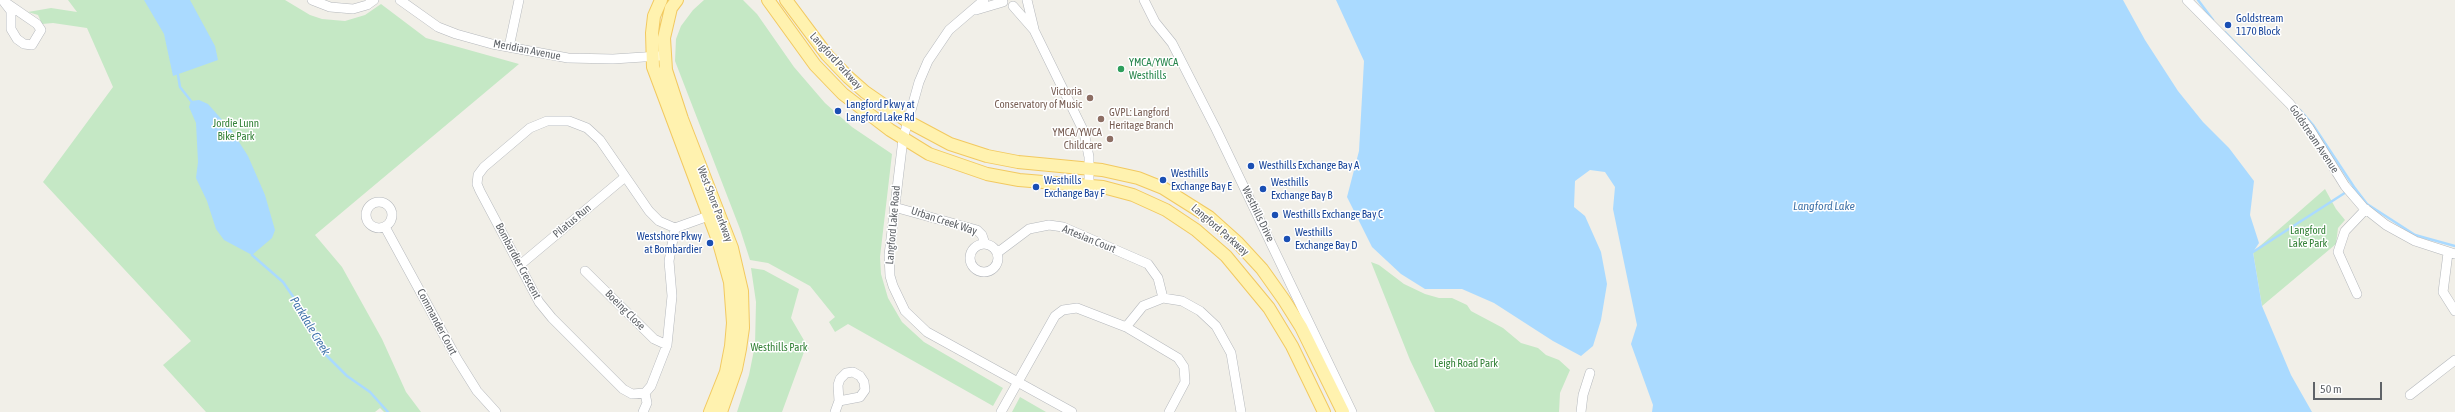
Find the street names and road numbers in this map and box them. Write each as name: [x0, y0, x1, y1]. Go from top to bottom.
street label: Langford Parkway: [807, 30, 865, 92]
street label: Meridian Avenue: [492, 37, 562, 63]
street label: Goldstream Avenue: [2286, 102, 2342, 176]
street label: West Shore Parkway: [694, 164, 736, 244]
street label: Westhills Drive: [1239, 184, 1277, 244]
street label: Langford Lake Road: [883, 185, 903, 265]
street label: Pilatus Run: [550, 201, 594, 241]
street label: Langford Parkway: [1188, 201, 1252, 259]
street label: Urban Creek Way: [909, 204, 979, 238]
street label: Bombardier Crescent: [492, 221, 544, 301]
street label: Artesian Court: [1060, 222, 1118, 256]
street label: Commander Court: [414, 287, 460, 357]
street label: Boeing Close: [602, 287, 648, 333]

